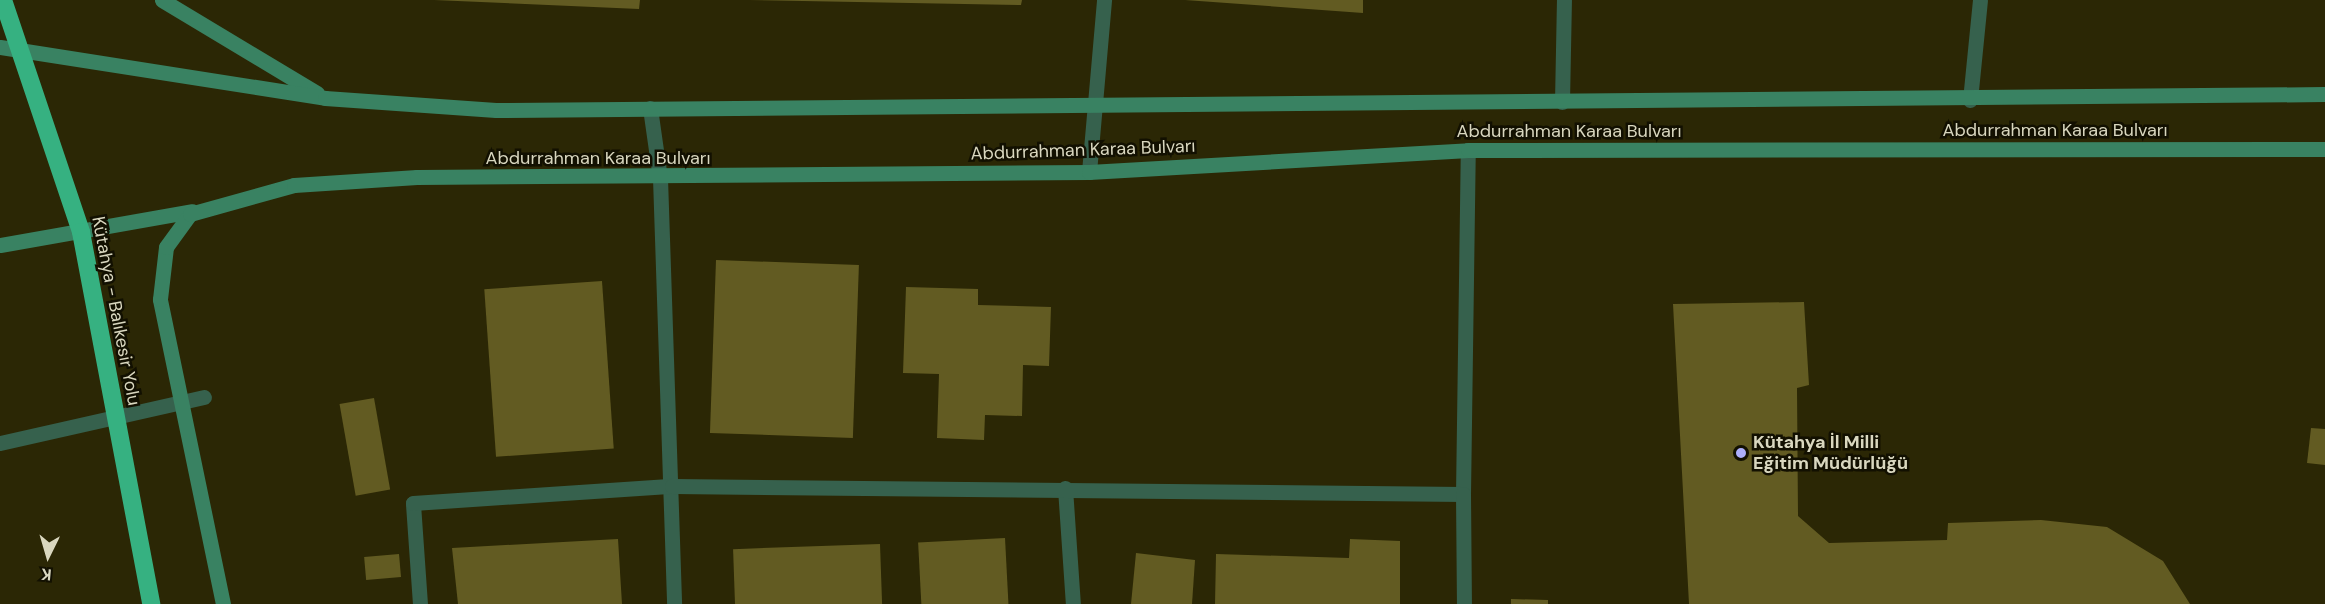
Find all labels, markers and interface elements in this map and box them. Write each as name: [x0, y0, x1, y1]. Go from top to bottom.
street label: Abdurrahman Karaa Bulvarı: [1943, 119, 2167, 141]
street label: Abdurrahman Karaa Bulvarı: [1457, 120, 1681, 142]
street label: Abdurrahman Karaa Bulvarı: [970, 135, 1196, 165]
street label: Abdurrahman Karaa Bulvarı: [486, 147, 710, 169]
street label: Kütahya - Balıkesir Yolu: [87, 215, 145, 407]
place label: Kütahya İl Milli Eğitim Müdürlüğü: [1753, 432, 1908, 474]
marker: Kütahya İl Milli Eğitim Müdürlüğü: [1734, 446, 1748, 460]
north arrow: [18, 526, 78, 586]
text: K: [40, 564, 53, 585]

